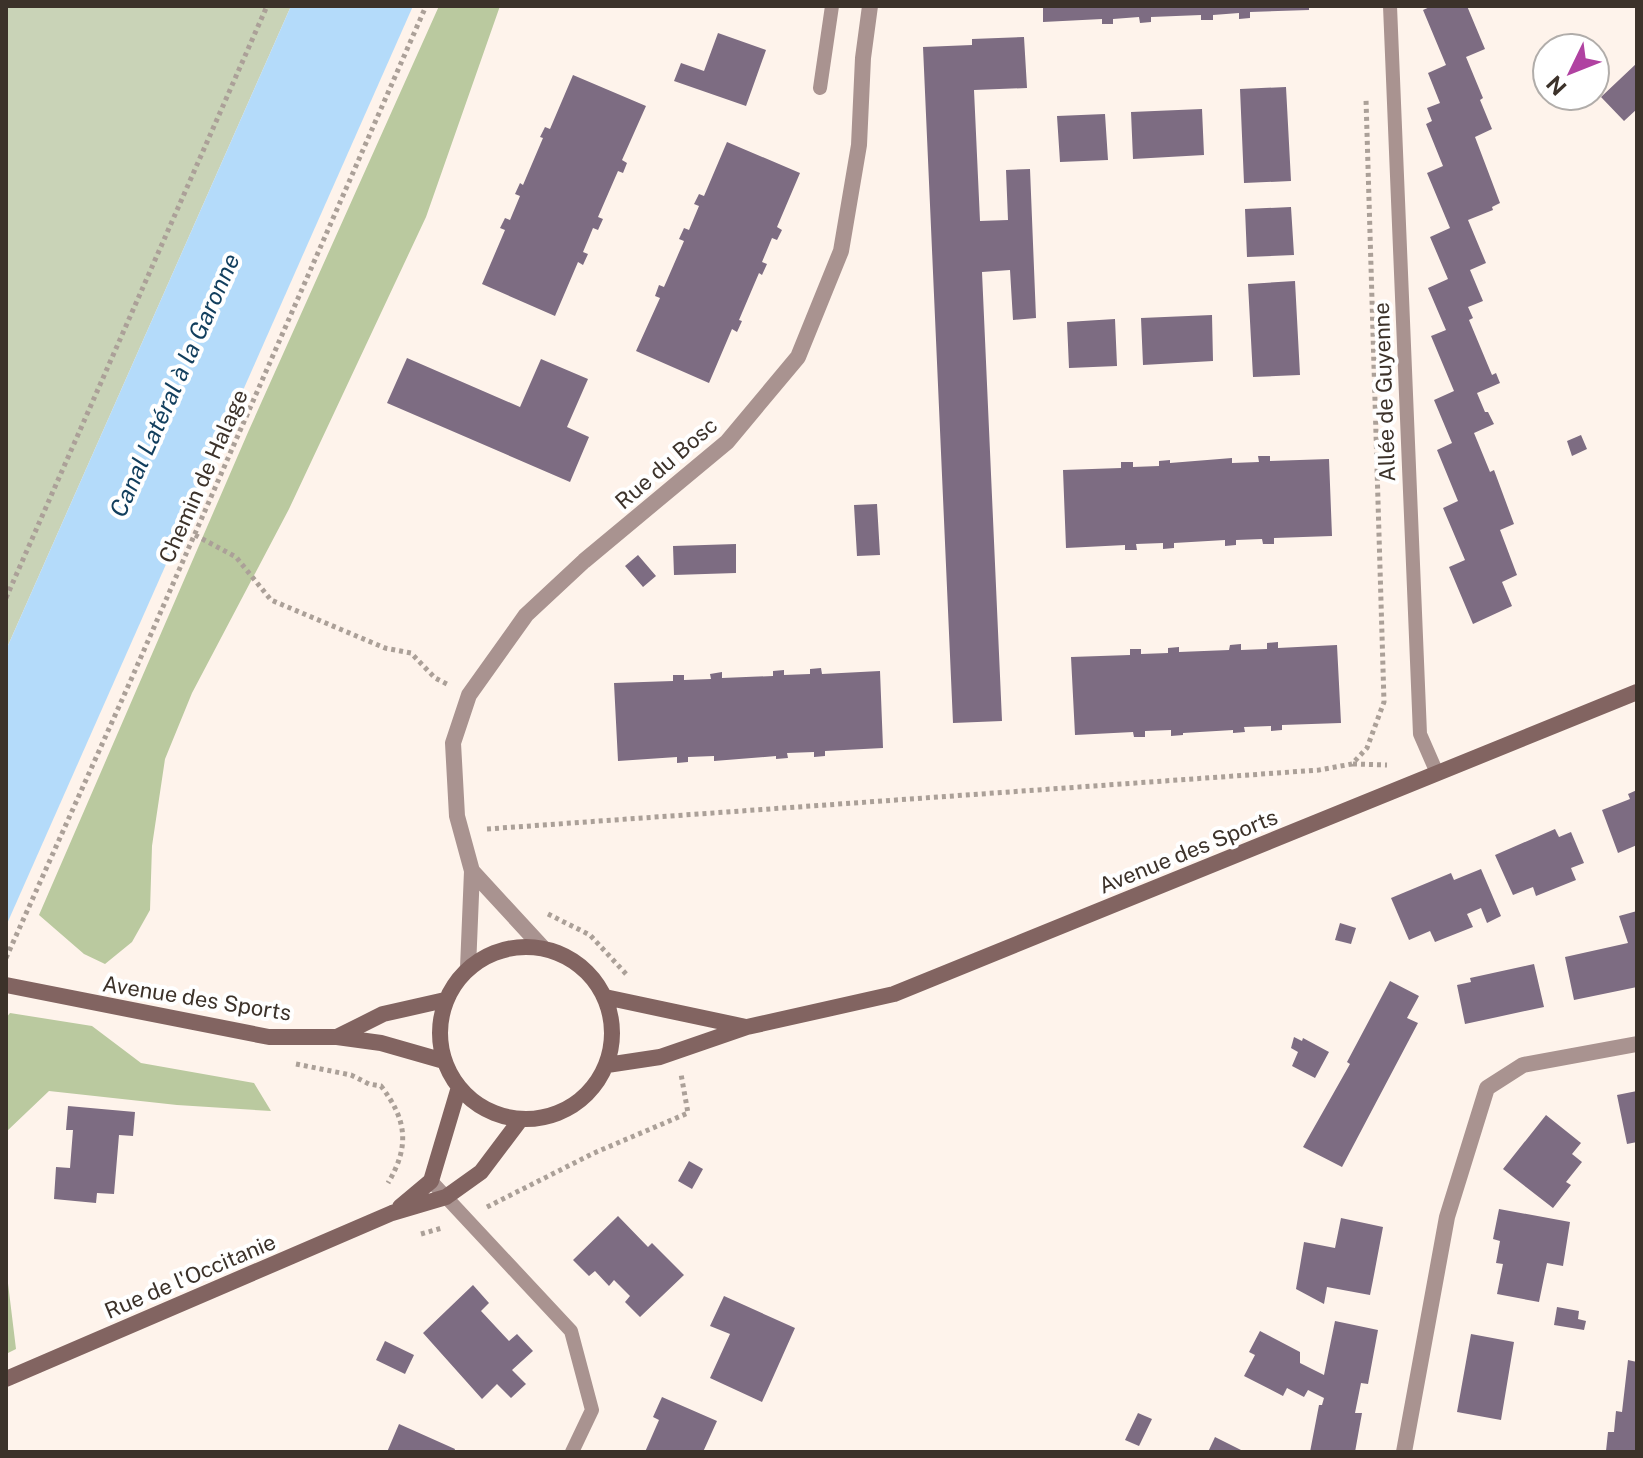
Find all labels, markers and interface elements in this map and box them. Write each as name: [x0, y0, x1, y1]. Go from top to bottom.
north arrow: [1531, 32, 1611, 112]
text: N: [1541, 70, 1572, 101]
water label: Canal Latéral à la Garonne: [103, 249, 245, 521]
street label: Allée de Guyenne: [1368, 302, 1400, 482]
street label: Chemin de Halage: [153, 385, 253, 567]
street label: Rue du Bosc: [610, 412, 722, 514]
street label: Avenue des Sports: [1095, 803, 1281, 899]
street label: Avenue des Sports: [101, 970, 293, 1026]
street label: Rue de l'Occitanie: [101, 1228, 279, 1324]

